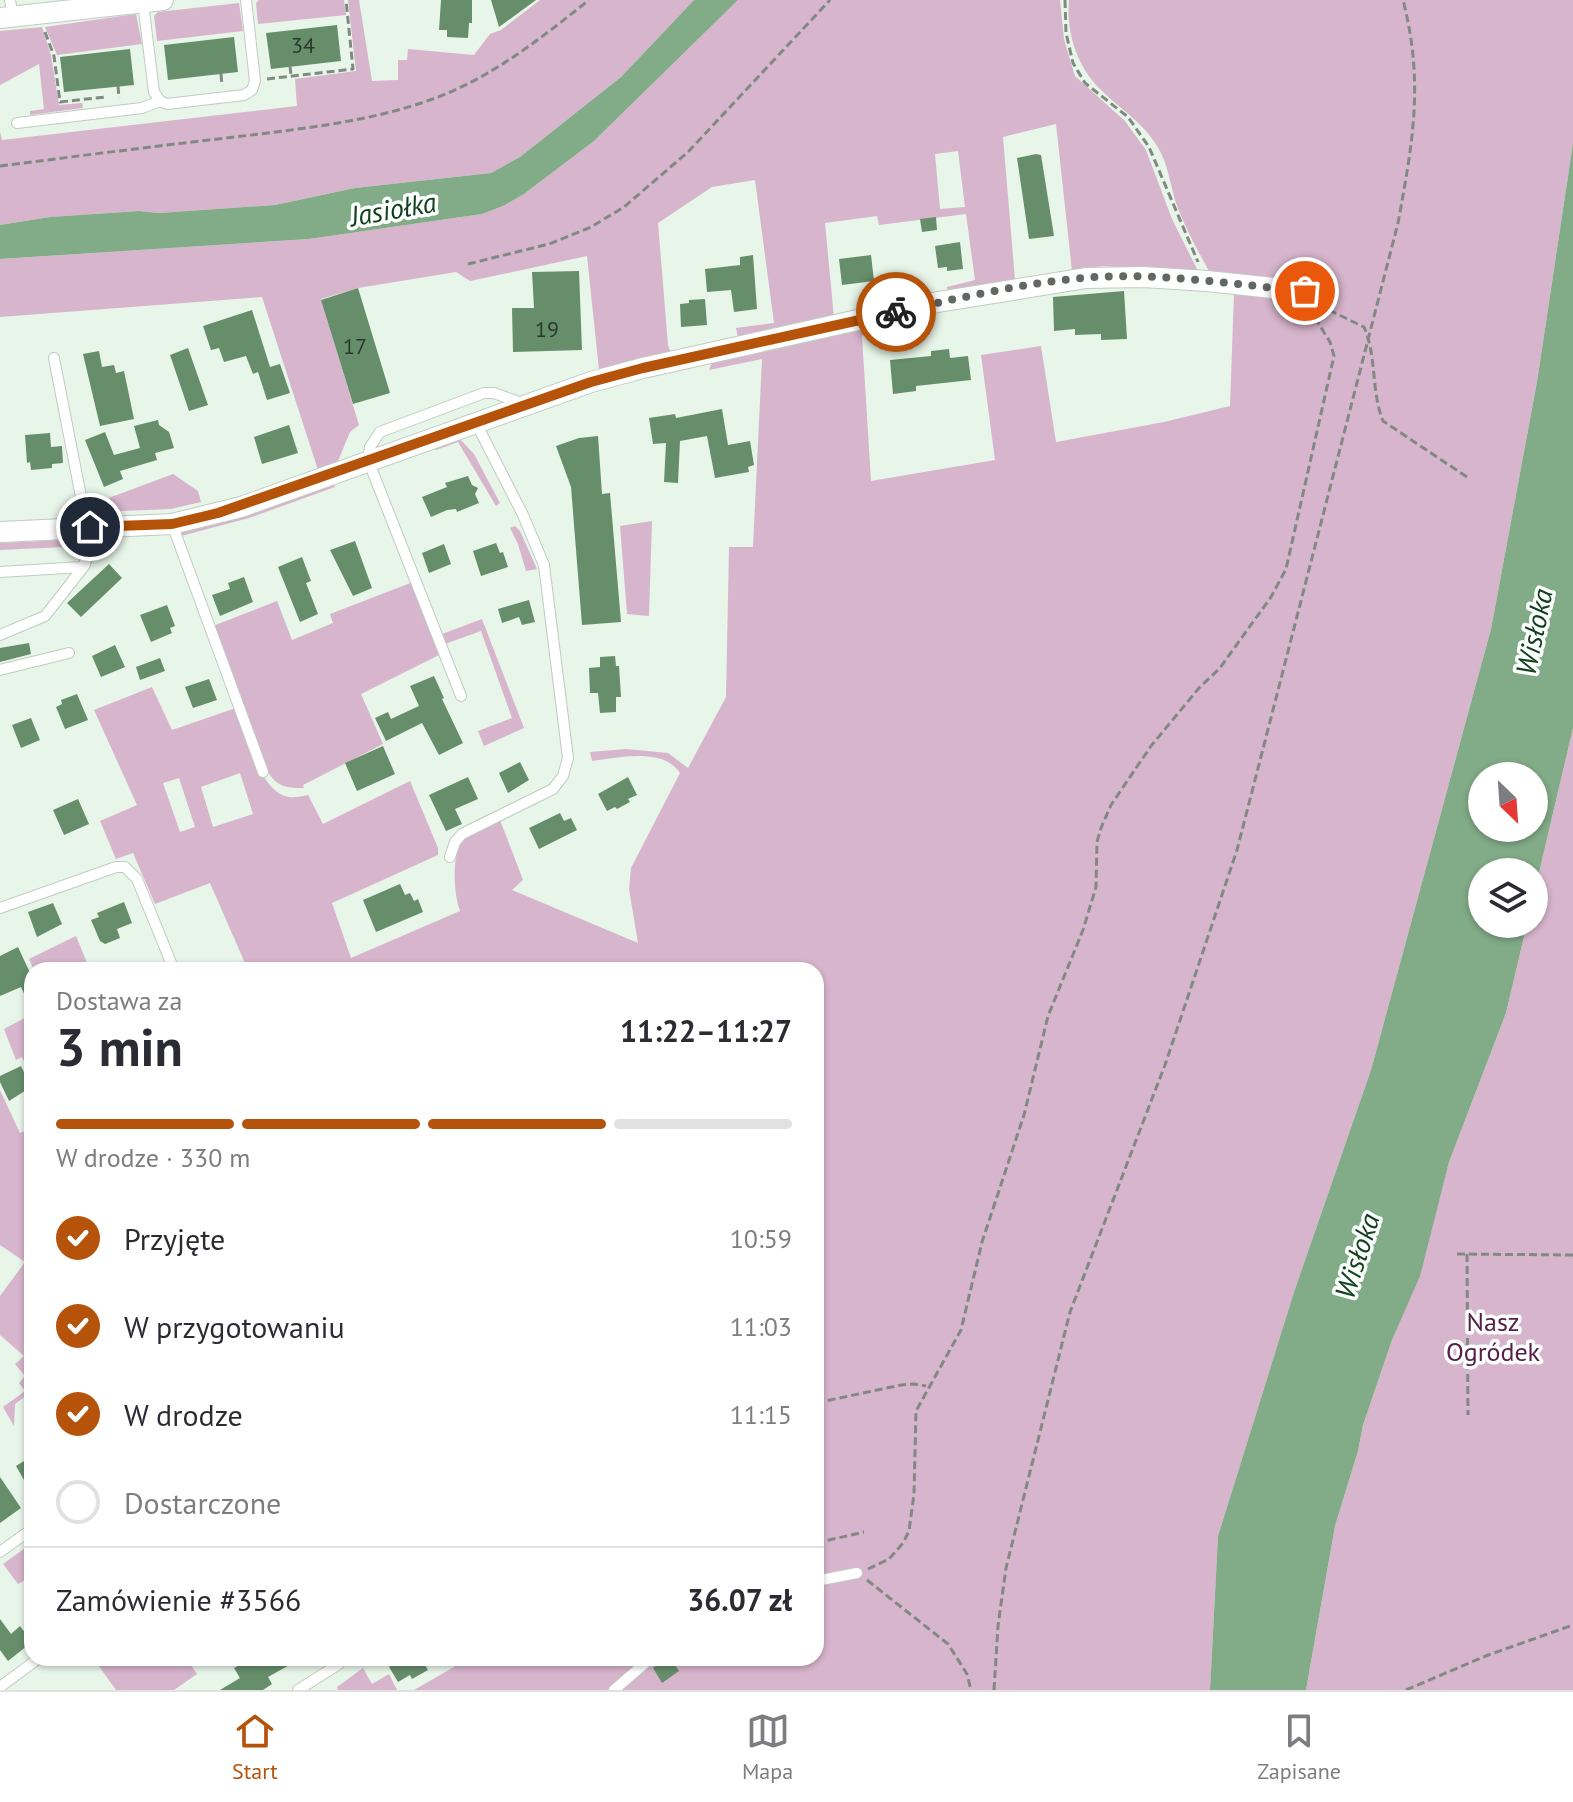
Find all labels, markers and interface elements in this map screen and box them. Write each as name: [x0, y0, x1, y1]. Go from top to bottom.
house number: 34: [291, 31, 315, 59]
water label: Jasiołka: [345, 183, 439, 235]
pin: [1271, 257, 1339, 325]
icon: bag: [1283, 269, 1327, 313]
courier: [856, 272, 936, 352]
icon: bike: [874, 290, 918, 334]
house number: 19: [535, 315, 559, 343]
house number: 17: [343, 332, 367, 360]
pin: [56, 493, 124, 561]
icon: home: [68, 505, 112, 549]
water label: Wisłoka: [1506, 585, 1561, 679]
north arrow: [1468, 762, 1548, 842]
map controls: [1468, 762, 1548, 938]
button: layers: [1468, 858, 1548, 938]
text: Dostawa za: [56, 984, 182, 1017]
text: 11:22–11:27: [620, 1011, 792, 1050]
text: 3 min: [56, 1013, 183, 1080]
text: W drodze · 330 m: [56, 1141, 250, 1174]
water label: Wisłoka: [1325, 1208, 1388, 1303]
icon: check: [56, 1216, 100, 1260]
text: Przyjęte: [124, 1219, 225, 1258]
text: 10:59: [730, 1222, 792, 1255]
icon: check: [56, 1304, 100, 1348]
park label: Nasz Ogródek: [1446, 1305, 1541, 1368]
text: W przygotowaniu: [124, 1307, 345, 1346]
text: 11:03: [730, 1310, 792, 1343]
icon: check: [56, 1392, 100, 1436]
text: W drodze: [124, 1395, 243, 1434]
text: 11:15: [730, 1398, 792, 1431]
text: Dostarczone: [124, 1483, 281, 1522]
text: Zamówienie #3566: [56, 1580, 301, 1619]
text: 36.07 zł: [687, 1580, 792, 1619]
tab: Start: [232, 1709, 278, 1785]
tab: Mapa: [742, 1709, 793, 1785]
tab: Zapisane: [1257, 1709, 1341, 1785]

